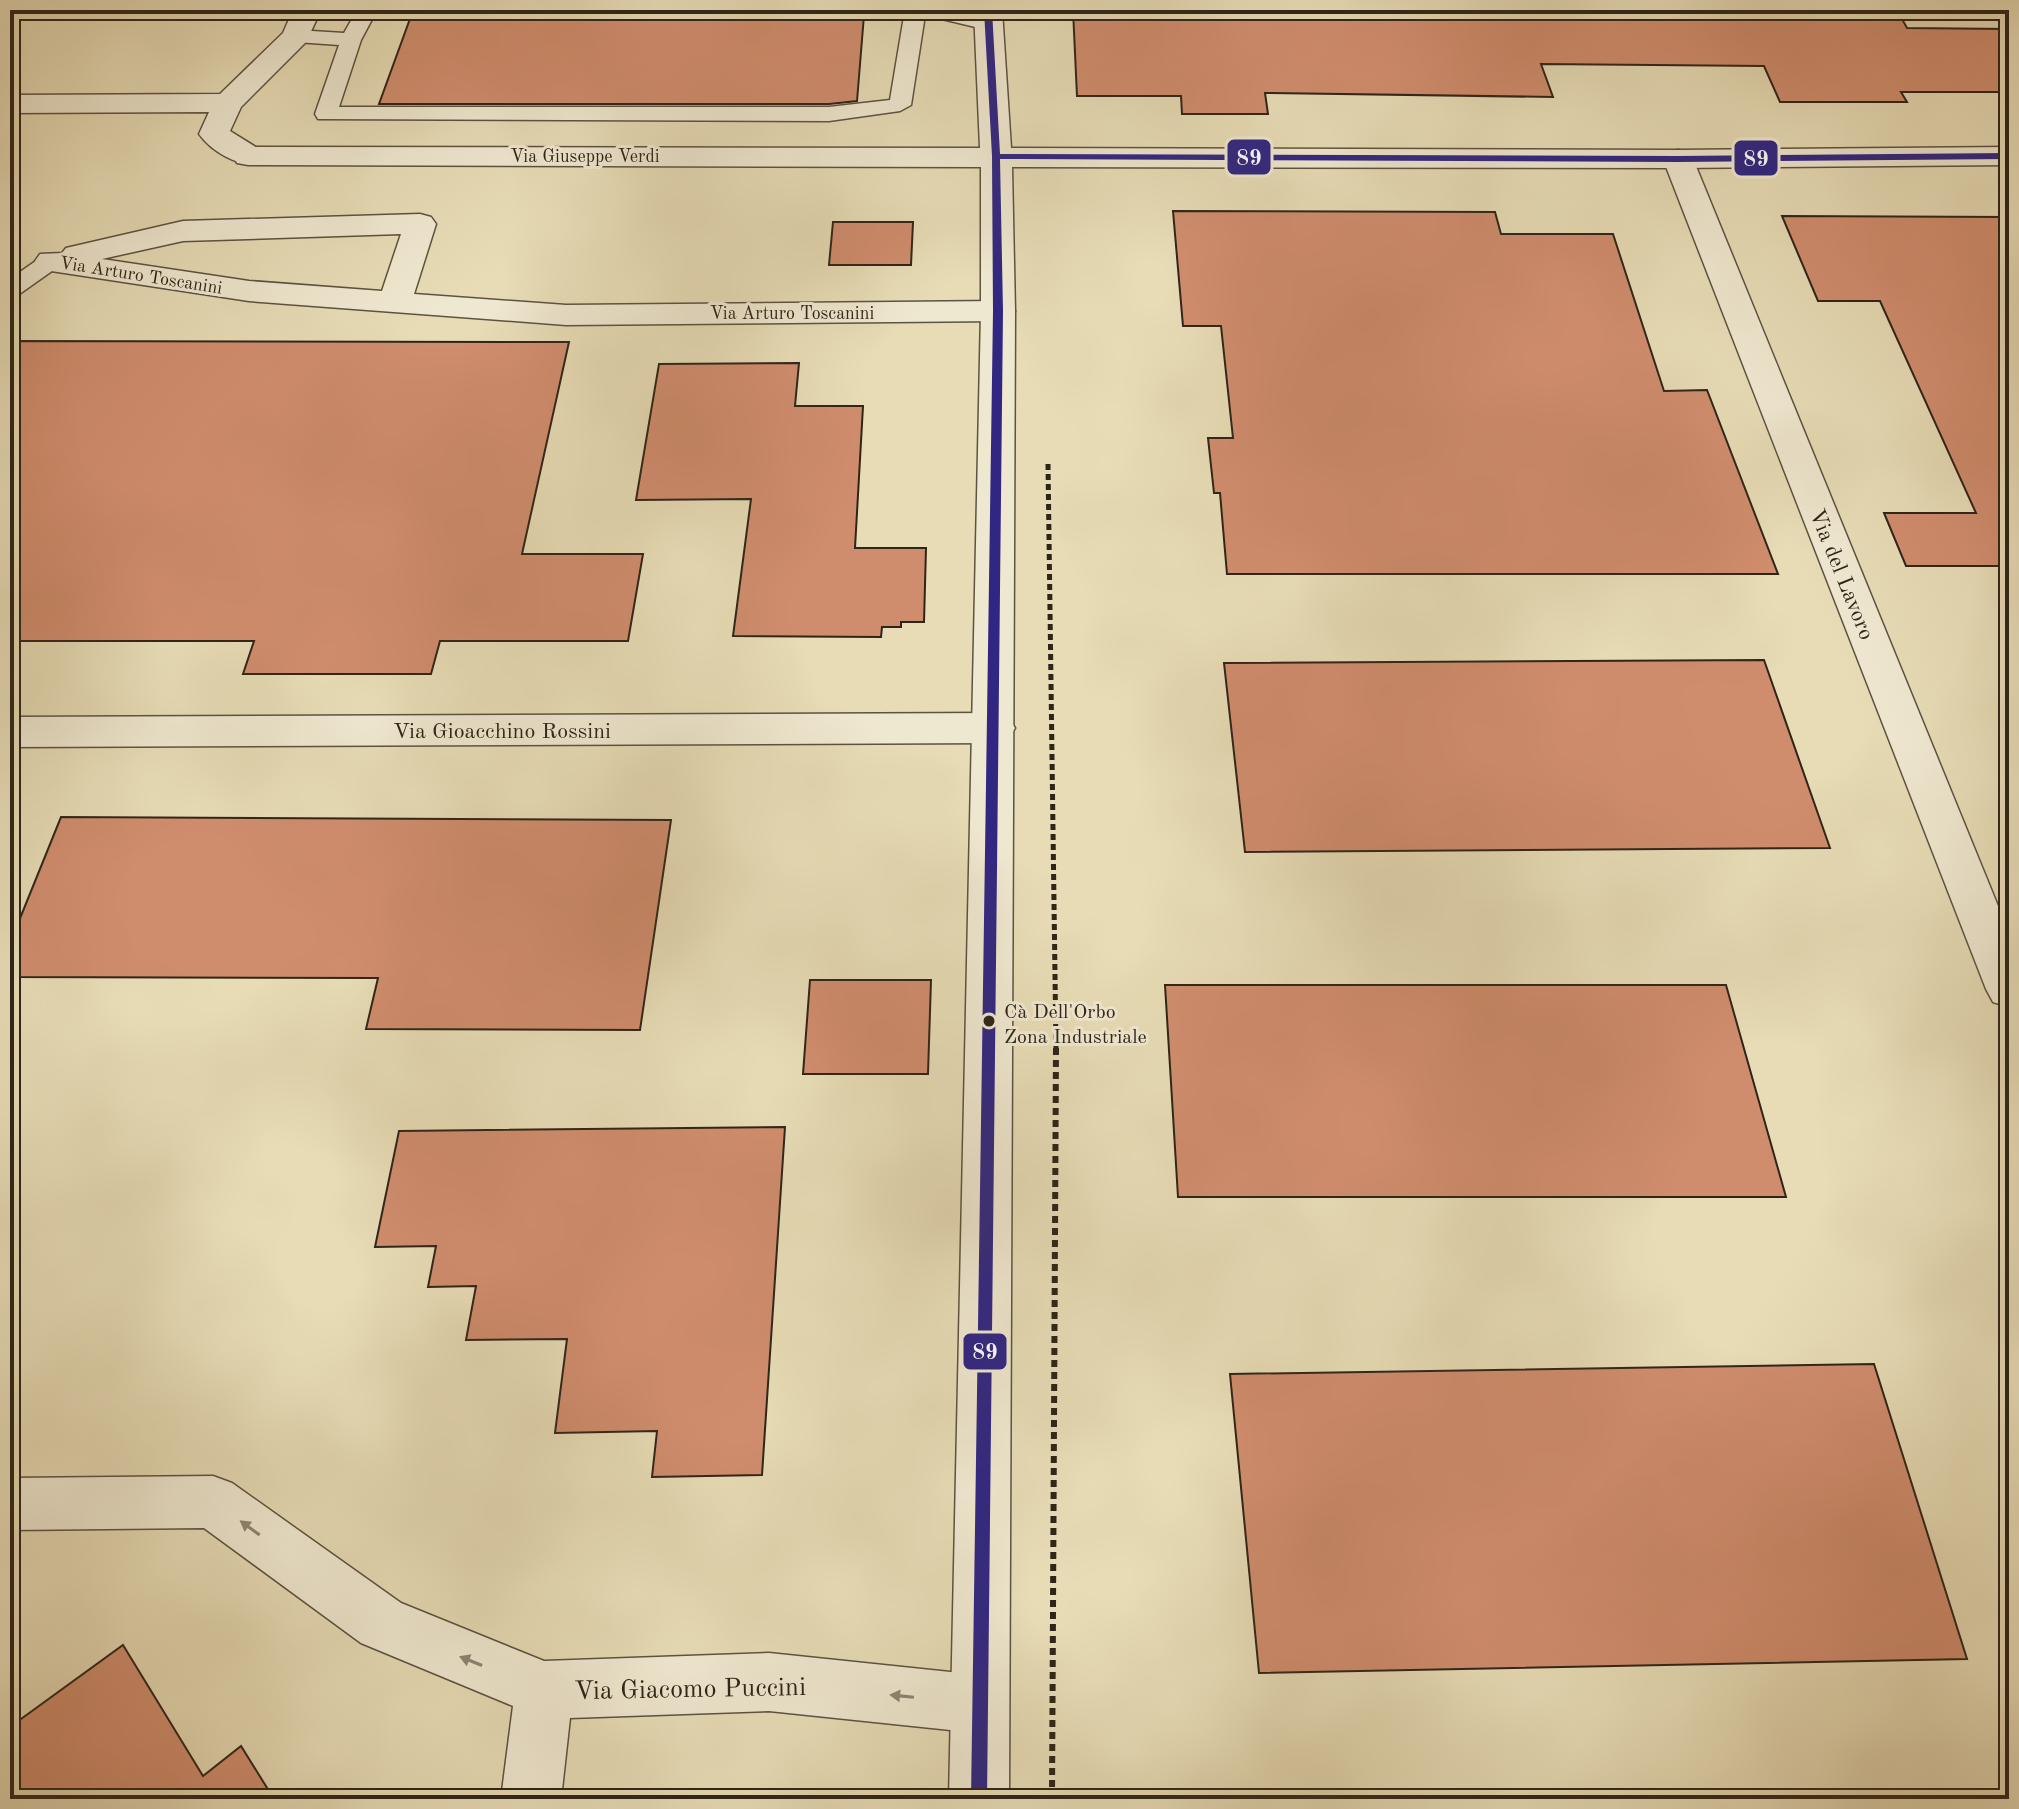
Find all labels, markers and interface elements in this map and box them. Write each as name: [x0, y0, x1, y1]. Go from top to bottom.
line badge: 89: [1226, 138, 1272, 176]
line badge: 89: [1733, 139, 1779, 177]
street label: Via Giuseppe Verdi: [510, 148, 660, 166]
text: 89: [1236, 148, 1262, 170]
text: 89: [1743, 149, 1769, 171]
street label: Via Arturo Toscanini: [58, 254, 224, 298]
street label: Via Arturo Toscanini: [710, 305, 874, 323]
street label: Via del Lavoro: [1805, 506, 1877, 643]
street label: Via Gioacchino Rossini: [393, 721, 611, 743]
place label: Cà Dell'Orbo Zona Industriale: [1004, 1003, 1147, 1048]
marker: Cà Dell'Orbo Zona Industriale: [981, 1013, 997, 1029]
line badge: 89: [962, 1332, 1008, 1371]
text: 89: [972, 1342, 998, 1364]
one-way arrow: [239, 1521, 260, 1536]
one-way arrow: [459, 1654, 483, 1667]
street label: Via Giacomo Puccini: [574, 1675, 806, 1705]
one-way arrow: [889, 1689, 914, 1702]

